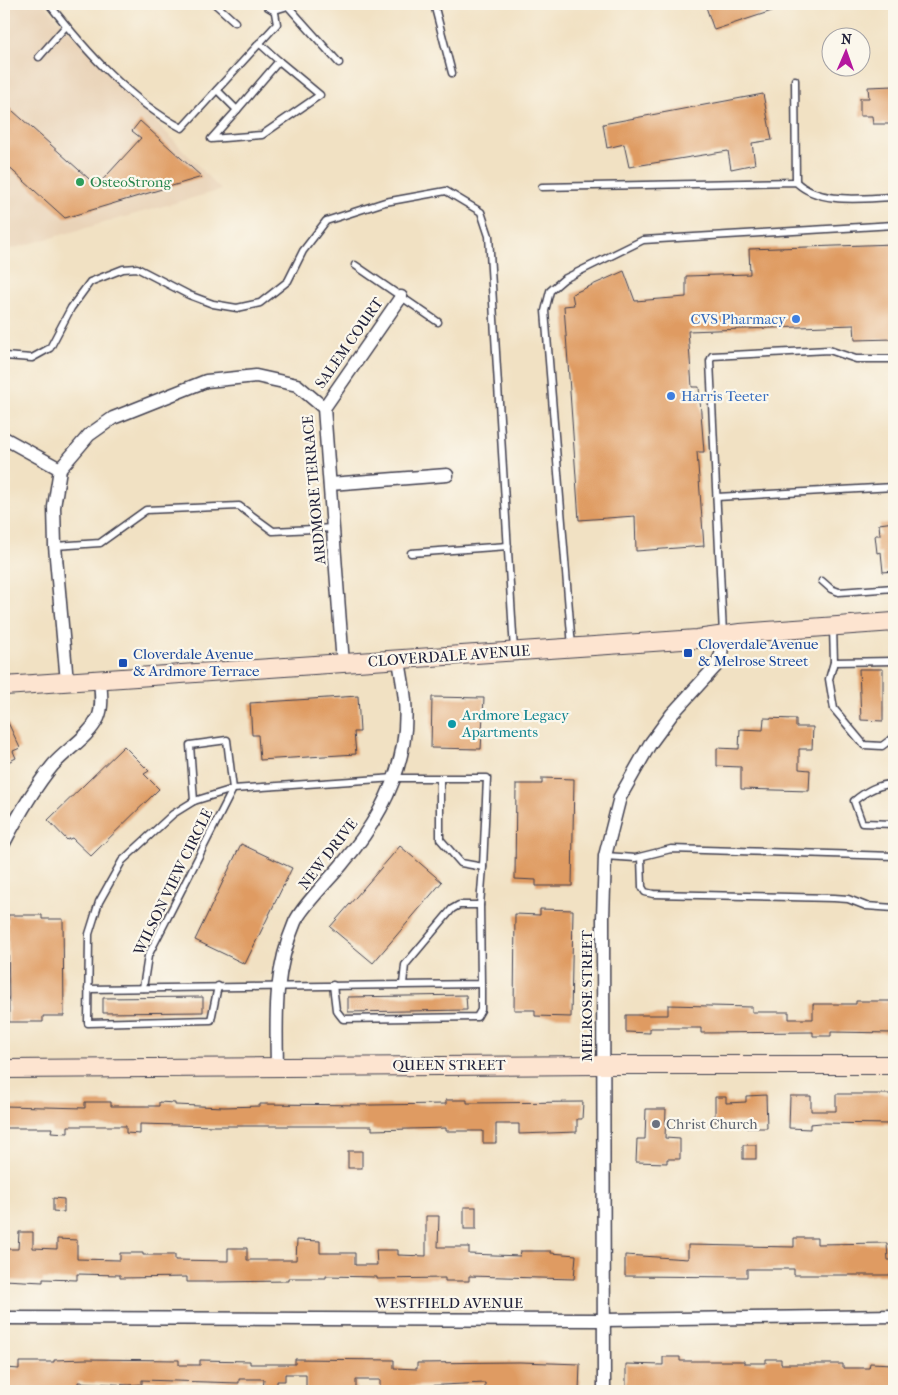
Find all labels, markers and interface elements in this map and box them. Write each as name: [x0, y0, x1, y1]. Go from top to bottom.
north arrow: [820, 28, 870, 78]
text: N: [841, 31, 852, 48]
place label: OsteoStrong: [90, 173, 172, 191]
marker: OsteoStrong: [74, 176, 86, 188]
street label: SALEM COURT: [311, 293, 387, 392]
place label: CVS Pharmacy: [690, 310, 787, 328]
marker: CVS Pharmacy: [790, 313, 802, 325]
place label: Harris Teeter: [681, 387, 769, 405]
marker: Harris Teeter: [665, 390, 677, 402]
street label: ARDMORE TERRACE: [298, 415, 330, 566]
place label: Cloverdale Avenue & Melrose Street: [698, 635, 819, 670]
street label: CLOVERDALE AVENUE: [367, 641, 531, 671]
place label: Cloverdale Avenue & Ardmore Terrace: [133, 645, 260, 680]
marker: Cloverdale Avenue & Melrose Street: [682, 647, 694, 659]
marker: Cloverdale Avenue & Ardmore Terrace: [117, 657, 129, 669]
place label: Ardmore Legacy Apartments: [461, 706, 570, 741]
marker: Ardmore Legacy Apartments: [446, 718, 458, 730]
street label: WILSON VIEW CIRCLE: [129, 806, 216, 959]
street label: NEW DRIVE: [295, 815, 361, 893]
street label: MELROSE STREET: [578, 929, 596, 1062]
street label: QUEEN STREET: [392, 1056, 506, 1074]
place label: Christ Church: [666, 1115, 758, 1133]
marker: Christ Church: [650, 1118, 662, 1130]
street label: WESTFIELD AVENUE: [374, 1294, 523, 1312]

